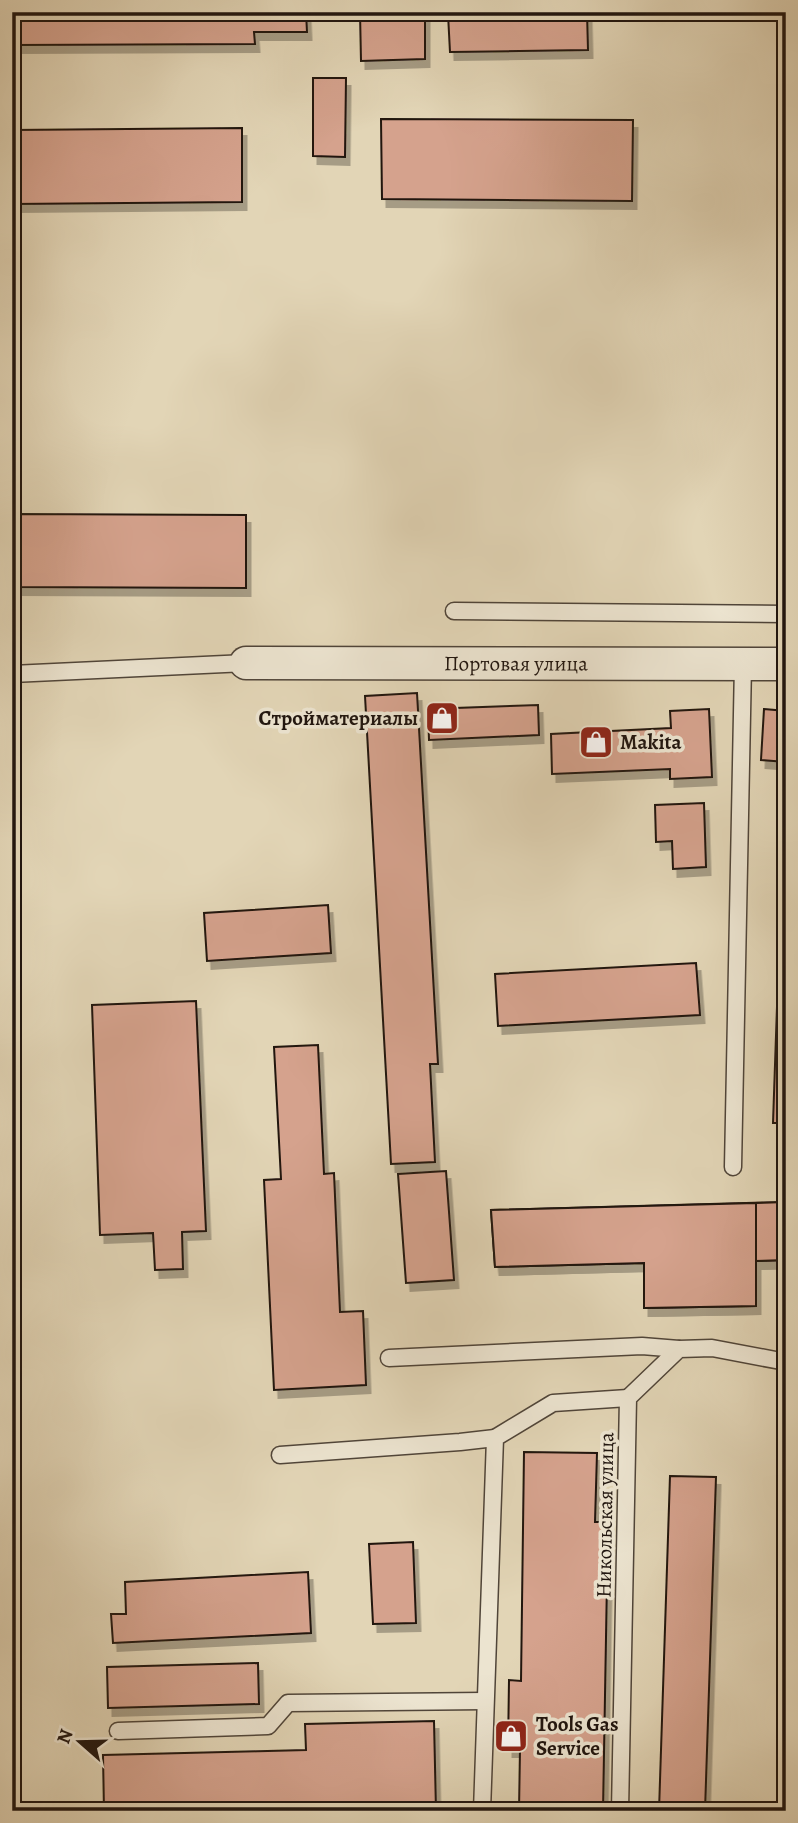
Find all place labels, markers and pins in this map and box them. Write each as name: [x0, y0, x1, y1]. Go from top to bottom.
shop icon: Стройматериалы: [423, 699, 461, 737]
place label: Стройматериалы: [258, 704, 418, 732]
shop icon: Makita: [577, 723, 615, 761]
place label: Makita: [620, 728, 683, 756]
place label: Tools Gas Service: [536, 1710, 619, 1762]
shop icon: Tools Gas Service: [492, 1717, 530, 1755]

